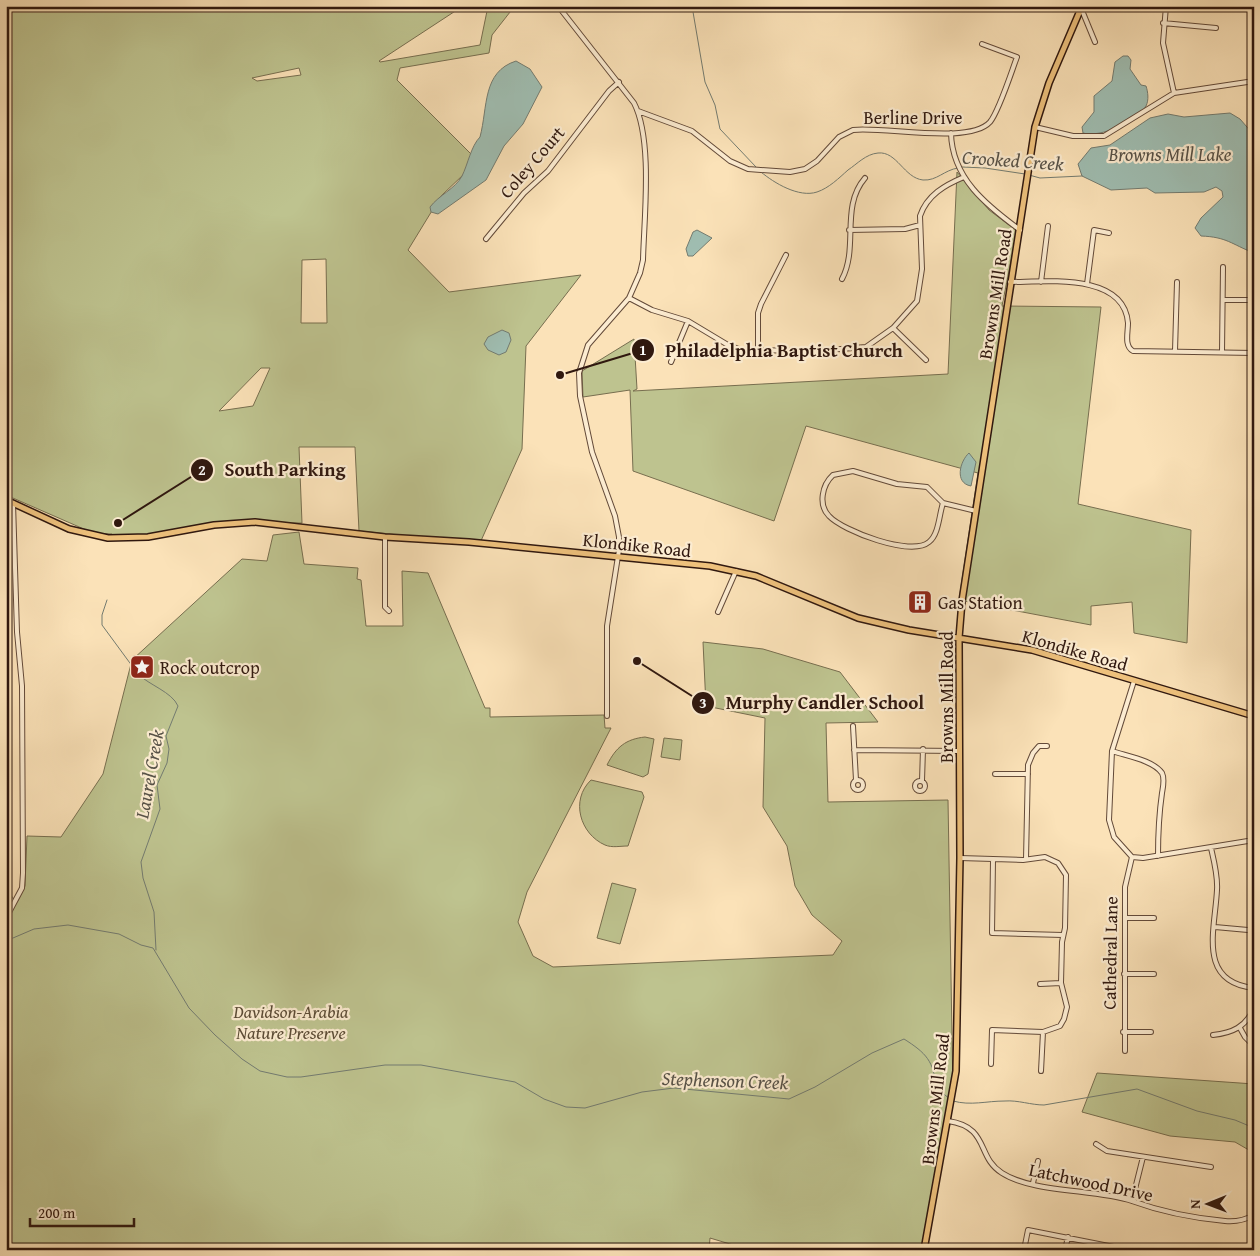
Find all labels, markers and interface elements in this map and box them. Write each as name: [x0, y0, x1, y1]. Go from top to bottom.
street label: Berline Drive: [863, 104, 963, 131]
street label: Coley Court: [493, 119, 571, 204]
water label: Browns Mill Lake: [1108, 140, 1232, 168]
water label: Crooked Creek: [961, 142, 1065, 178]
street label: Browns Mill Road: [971, 226, 1019, 361]
callout: Philadelphia Baptist Church: [630, 333, 913, 367]
text: Philadelphia Baptist Church: [665, 336, 904, 364]
text: 1: [639, 339, 647, 360]
callout: South Parking: [190, 453, 356, 487]
text: South Parking: [224, 455, 346, 483]
text: 2: [198, 459, 206, 480]
street label: Klondike Road: [582, 526, 693, 564]
building icon: Gas Station: [907, 589, 933, 615]
place label: Gas Station: [938, 589, 1023, 616]
street label: Klondike Road: [1019, 622, 1131, 678]
street label: Browns Mill Road: [933, 631, 960, 763]
place icon: Rock outcrop: [129, 654, 155, 680]
place label: Rock outcrop: [160, 654, 260, 681]
callout: Murphy Candler School: [690, 686, 934, 720]
text: Murphy Candler School: [726, 688, 924, 716]
text: 3: [699, 692, 707, 713]
water label: Laurel Creek: [127, 727, 171, 822]
street label: Cathedral Lane: [1096, 896, 1124, 1010]
park label: Davidson-Arabia Nature Preserve: [233, 998, 349, 1046]
street label: Browns Mill Road: [914, 1032, 956, 1166]
water label: Stephenson Creek: [661, 1064, 789, 1096]
street label: Latchwood Drive: [1026, 1156, 1156, 1208]
north arrow: [1182, 1178, 1232, 1228]
scale bar: [30, 1196, 134, 1228]
text: N: [1185, 1199, 1205, 1209]
text: 200 m: [38, 1202, 76, 1223]

